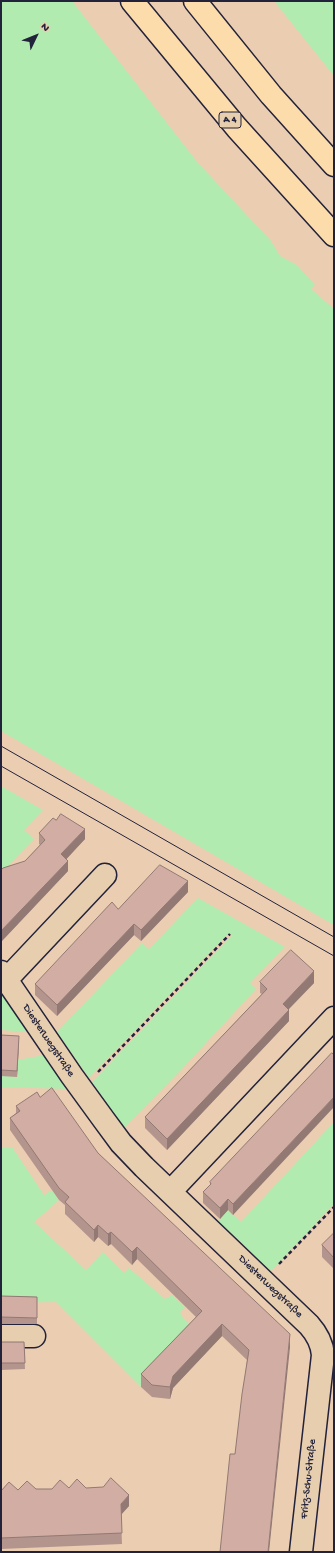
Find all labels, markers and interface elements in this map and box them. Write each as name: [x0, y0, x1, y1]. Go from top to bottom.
north arrow: [16, 16, 56, 56]
text: N: [38, 21, 52, 35]
road number: A 4: [219, 112, 241, 128]
street label: Diesterwegstraße: [19, 1002, 77, 1080]
street label: Diesterwegstraße: [235, 1253, 305, 1321]
street label: Fritz-Schu-Straße: [298, 1439, 320, 1519]

